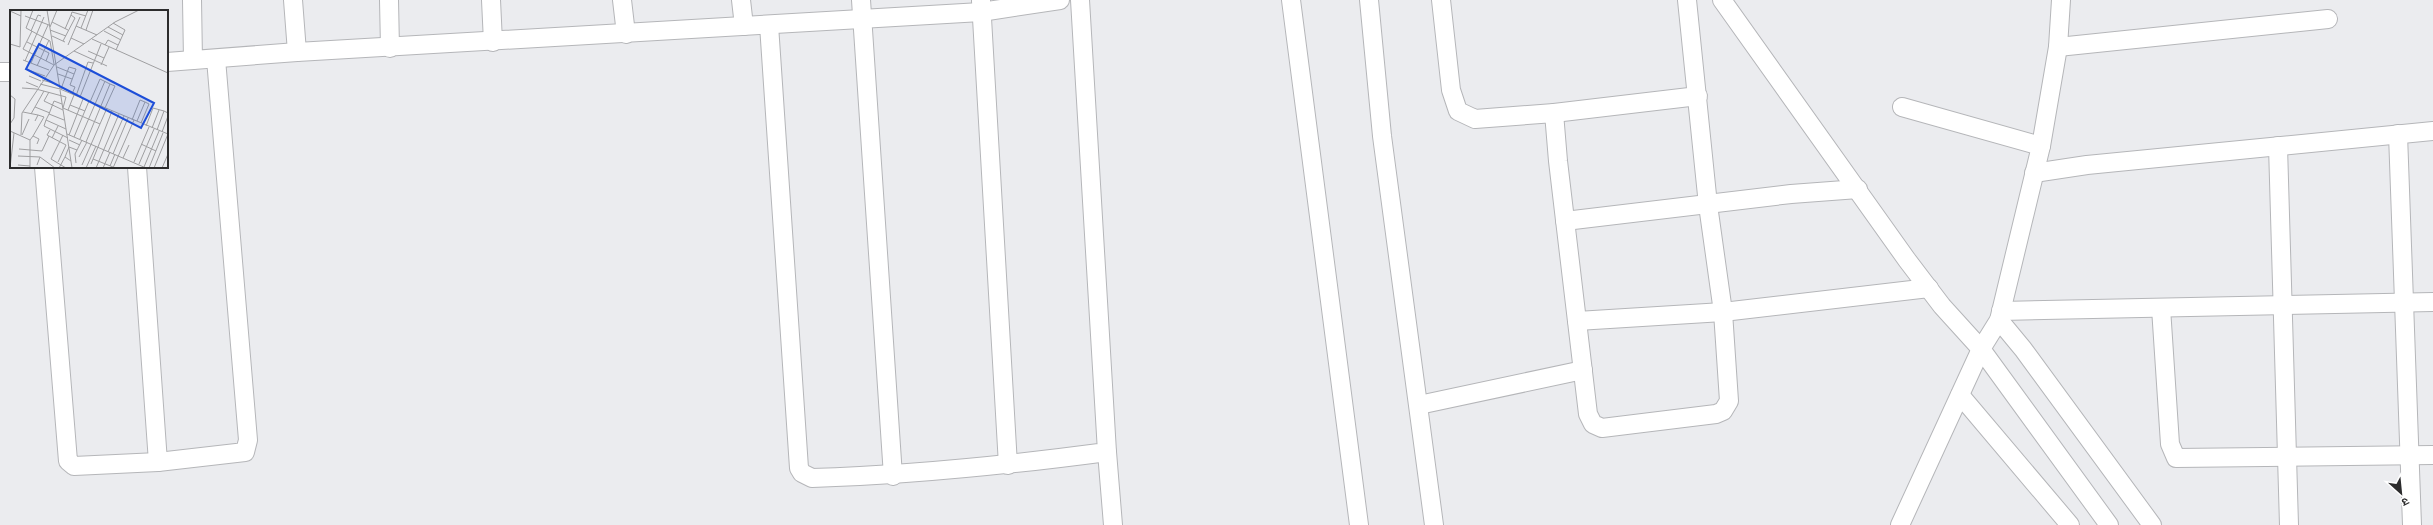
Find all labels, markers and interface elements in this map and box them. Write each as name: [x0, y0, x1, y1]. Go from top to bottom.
inset map: [10, 10, 168, 168]
north arrow: [2381, 473, 2421, 513]
text: उ: [2399, 494, 2411, 509]

